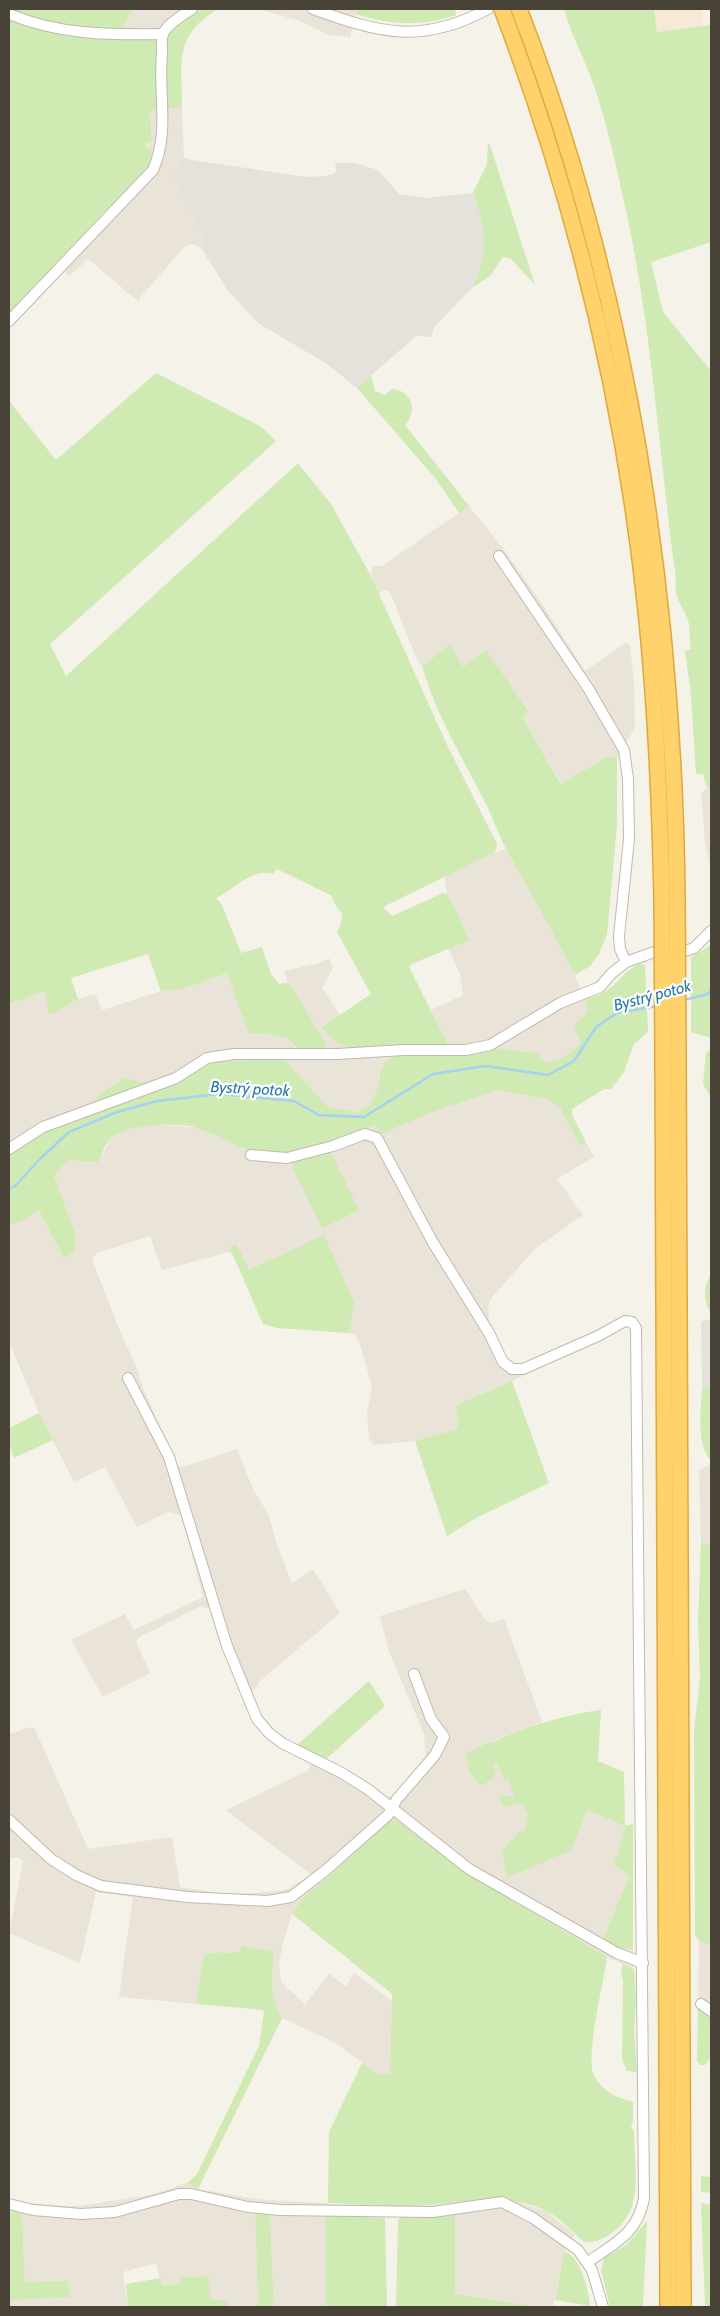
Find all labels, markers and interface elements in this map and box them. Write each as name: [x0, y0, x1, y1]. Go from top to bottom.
water label: Bystrý potok: [611, 976, 694, 1015]
water label: Bystrý potok: [210, 1077, 291, 1100]

